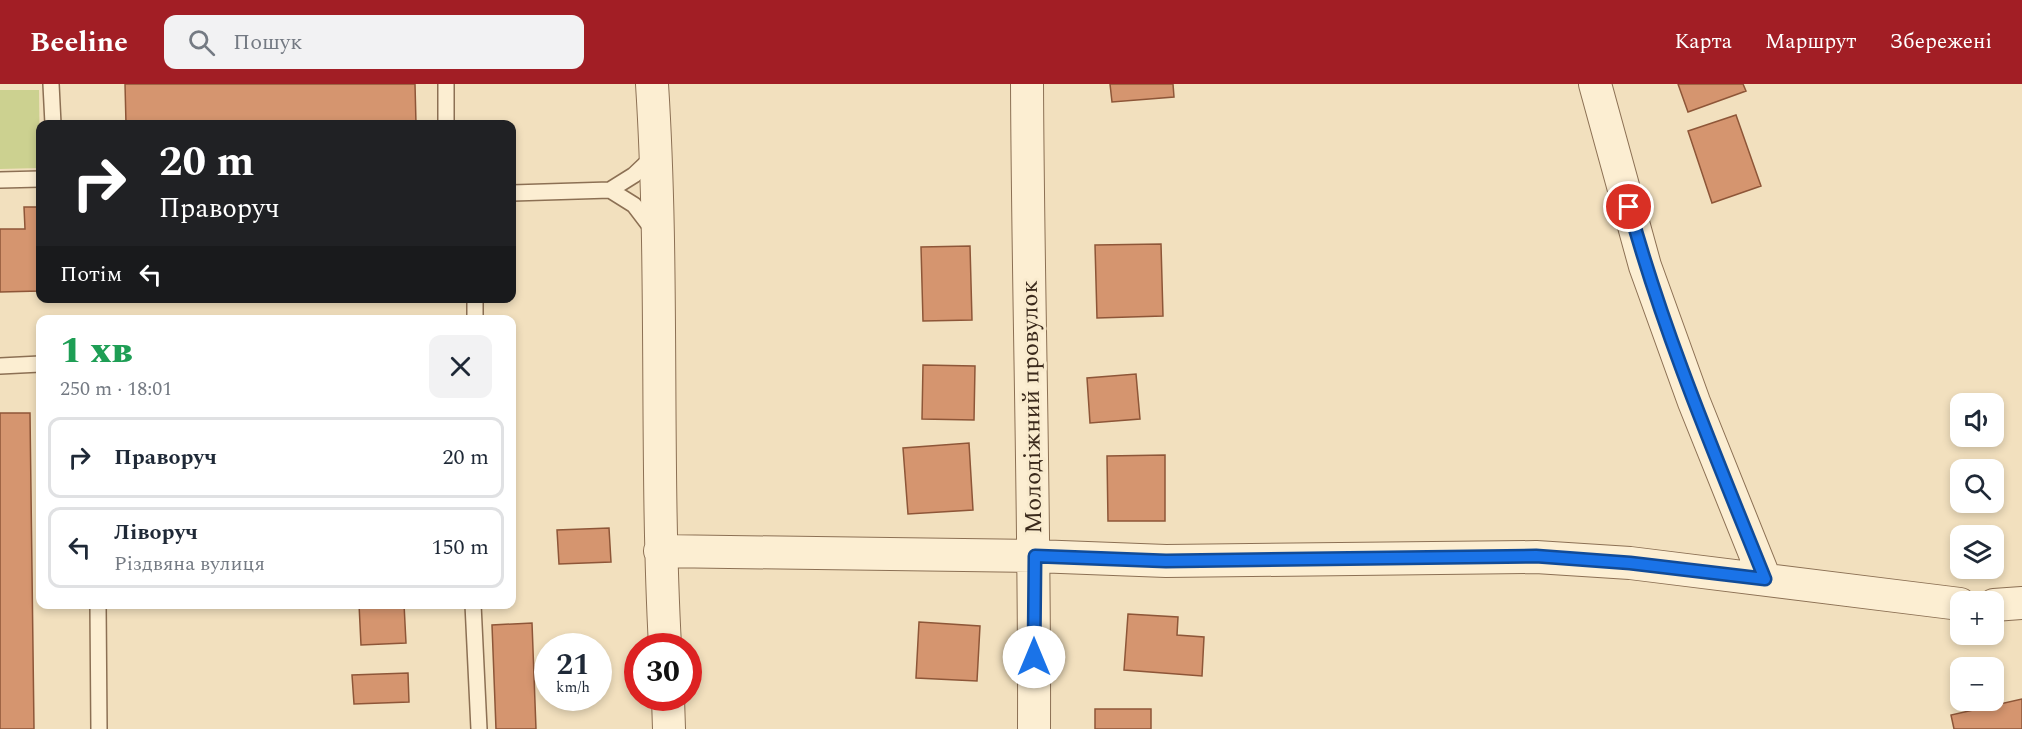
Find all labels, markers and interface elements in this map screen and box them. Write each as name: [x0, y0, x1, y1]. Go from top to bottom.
search box: [164, 15, 584, 69]
text: Beeline: [30, 21, 128, 64]
icon: search: [185, 26, 218, 59]
text: Пошук: [233, 26, 303, 59]
text: Карта: [1675, 26, 1732, 58]
text: Маршрут: [1765, 26, 1856, 58]
text: Збережені: [1889, 26, 1992, 58]
text: 20 m: [159, 131, 254, 194]
icon: right: [60, 144, 138, 222]
pin: [1603, 181, 1654, 232]
text: Праворуч: [159, 188, 280, 230]
icon: arrive: [1612, 190, 1645, 223]
text: Потім: [60, 258, 122, 291]
icon: left: [134, 258, 167, 291]
street label: Молодіжний провулок: [1012, 280, 1052, 534]
text: 1 хв: [60, 324, 132, 379]
button: close: [429, 335, 492, 398]
text: 250 m · 18:01: [60, 374, 172, 404]
map controls: [1950, 393, 2004, 711]
button: sound: [1950, 393, 2004, 447]
icon: right: [63, 441, 96, 474]
text: Праворуч: [114, 441, 217, 474]
text: 20 m: [443, 441, 489, 474]
button: search: [1950, 459, 2004, 513]
text: Ліворуч: [114, 516, 198, 549]
button: layers: [1950, 525, 2004, 579]
icon: left: [63, 531, 96, 564]
text: 150 m: [432, 531, 489, 564]
text: Різдвяна вулиця: [114, 549, 265, 579]
button: +: [1950, 591, 2004, 645]
position arrow: [1002, 625, 1066, 689]
speed limit sign: 30: [624, 633, 702, 711]
text: 21: [556, 642, 590, 688]
button: −: [1950, 657, 2004, 711]
text: km/h: [556, 676, 590, 699]

